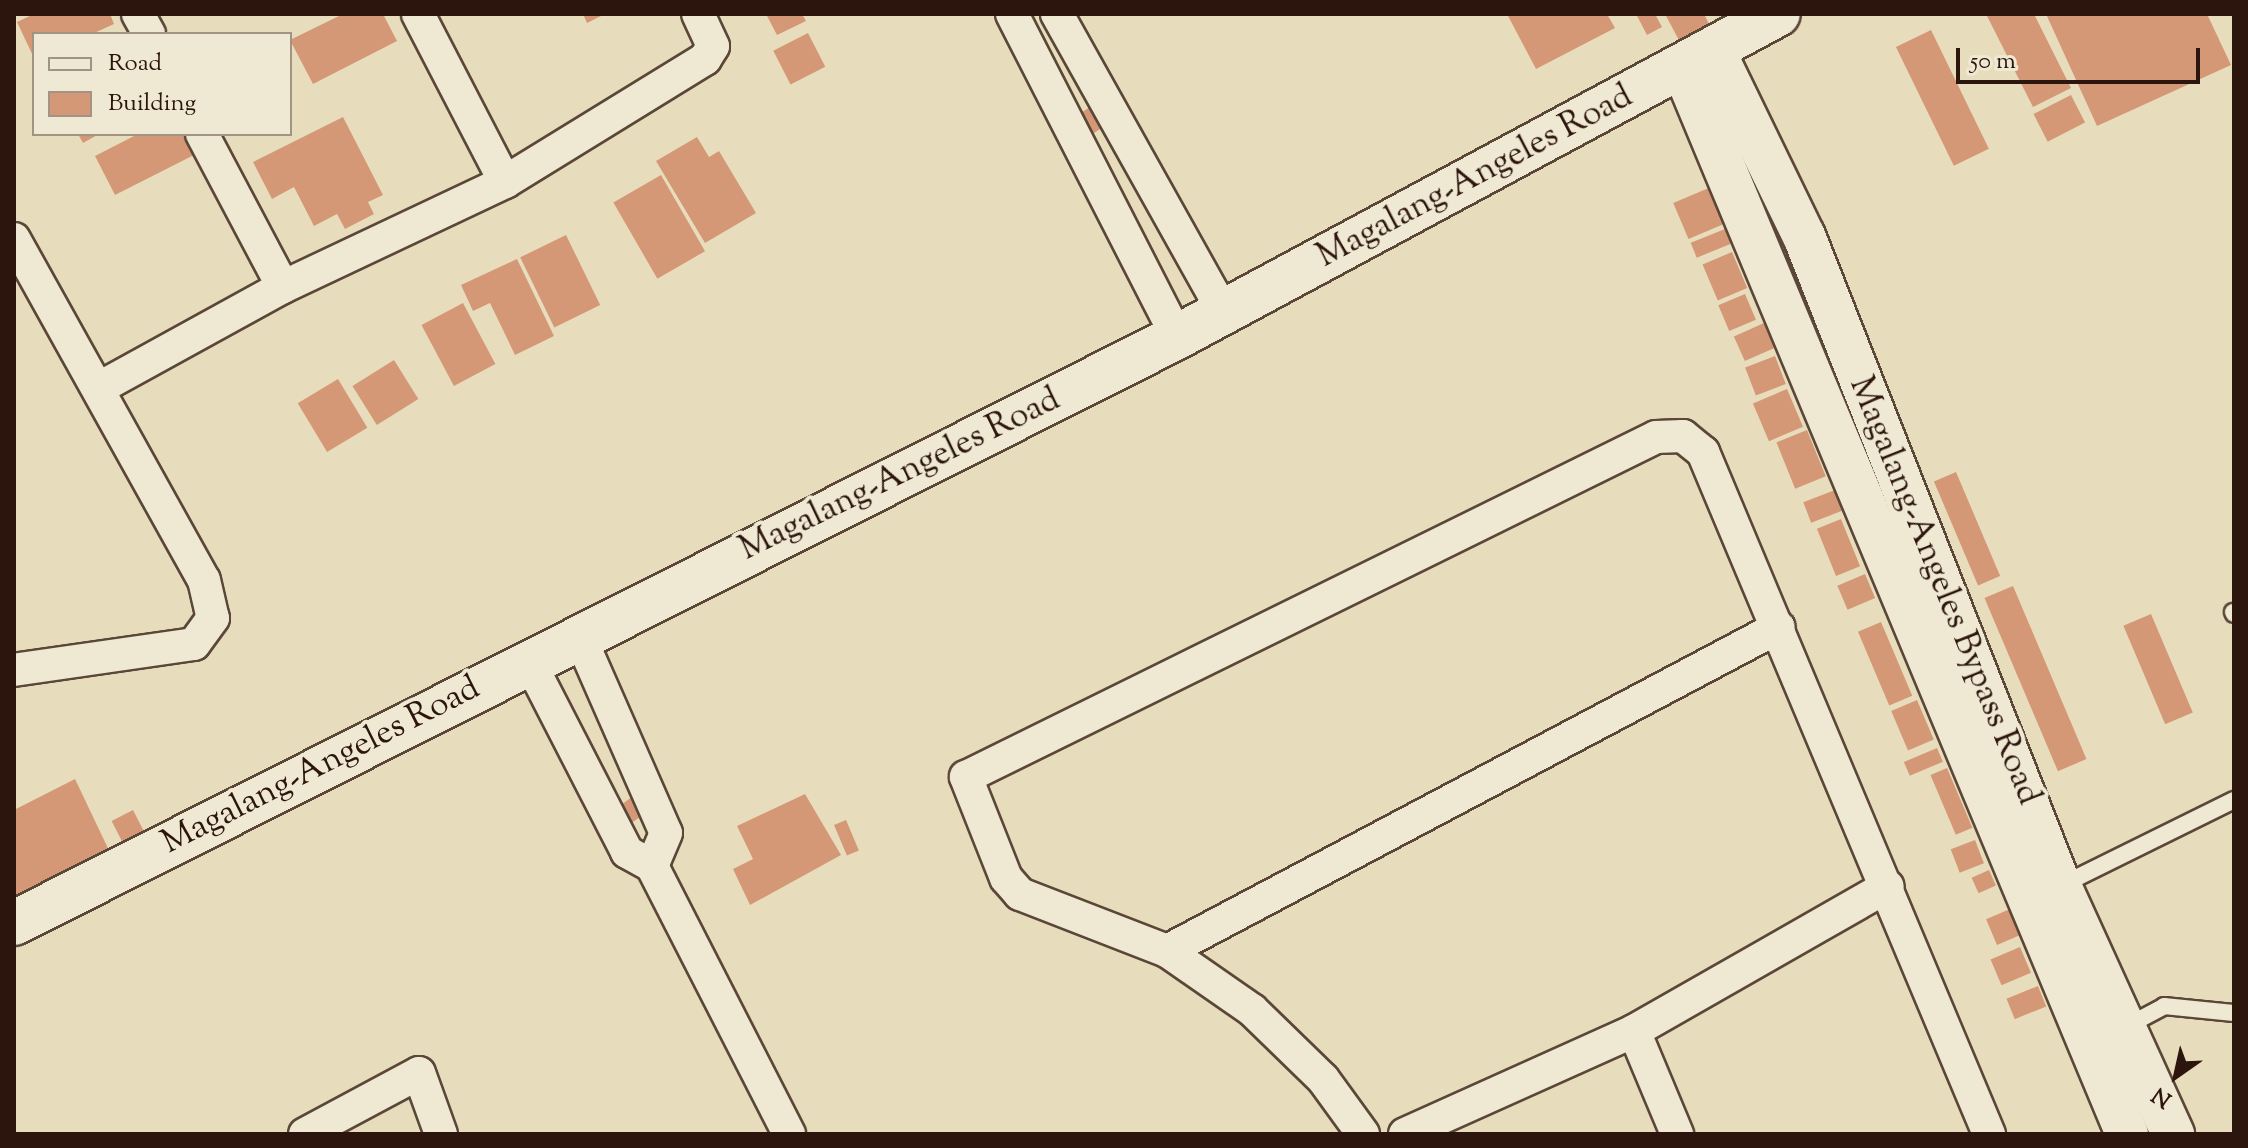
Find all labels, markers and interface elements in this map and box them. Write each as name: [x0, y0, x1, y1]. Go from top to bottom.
legend: [32, 32, 292, 136]
scale bar: [1960, 32, 2204, 82]
text: 50 m: [1970, 45, 2016, 79]
text: Road: [108, 47, 162, 81]
street label: Magalang-Angeles Road: [1310, 76, 1640, 278]
text: Building: [108, 87, 196, 121]
street label: Magalang-Angeles Bypass Road: [1839, 371, 2049, 811]
street label: Magalang-Angeles Road: [733, 380, 1067, 570]
street label: Magalang-Angeles Road: [155, 668, 487, 864]
north arrow: [2136, 1036, 2216, 1116]
text: N: [2146, 1078, 2179, 1114]

